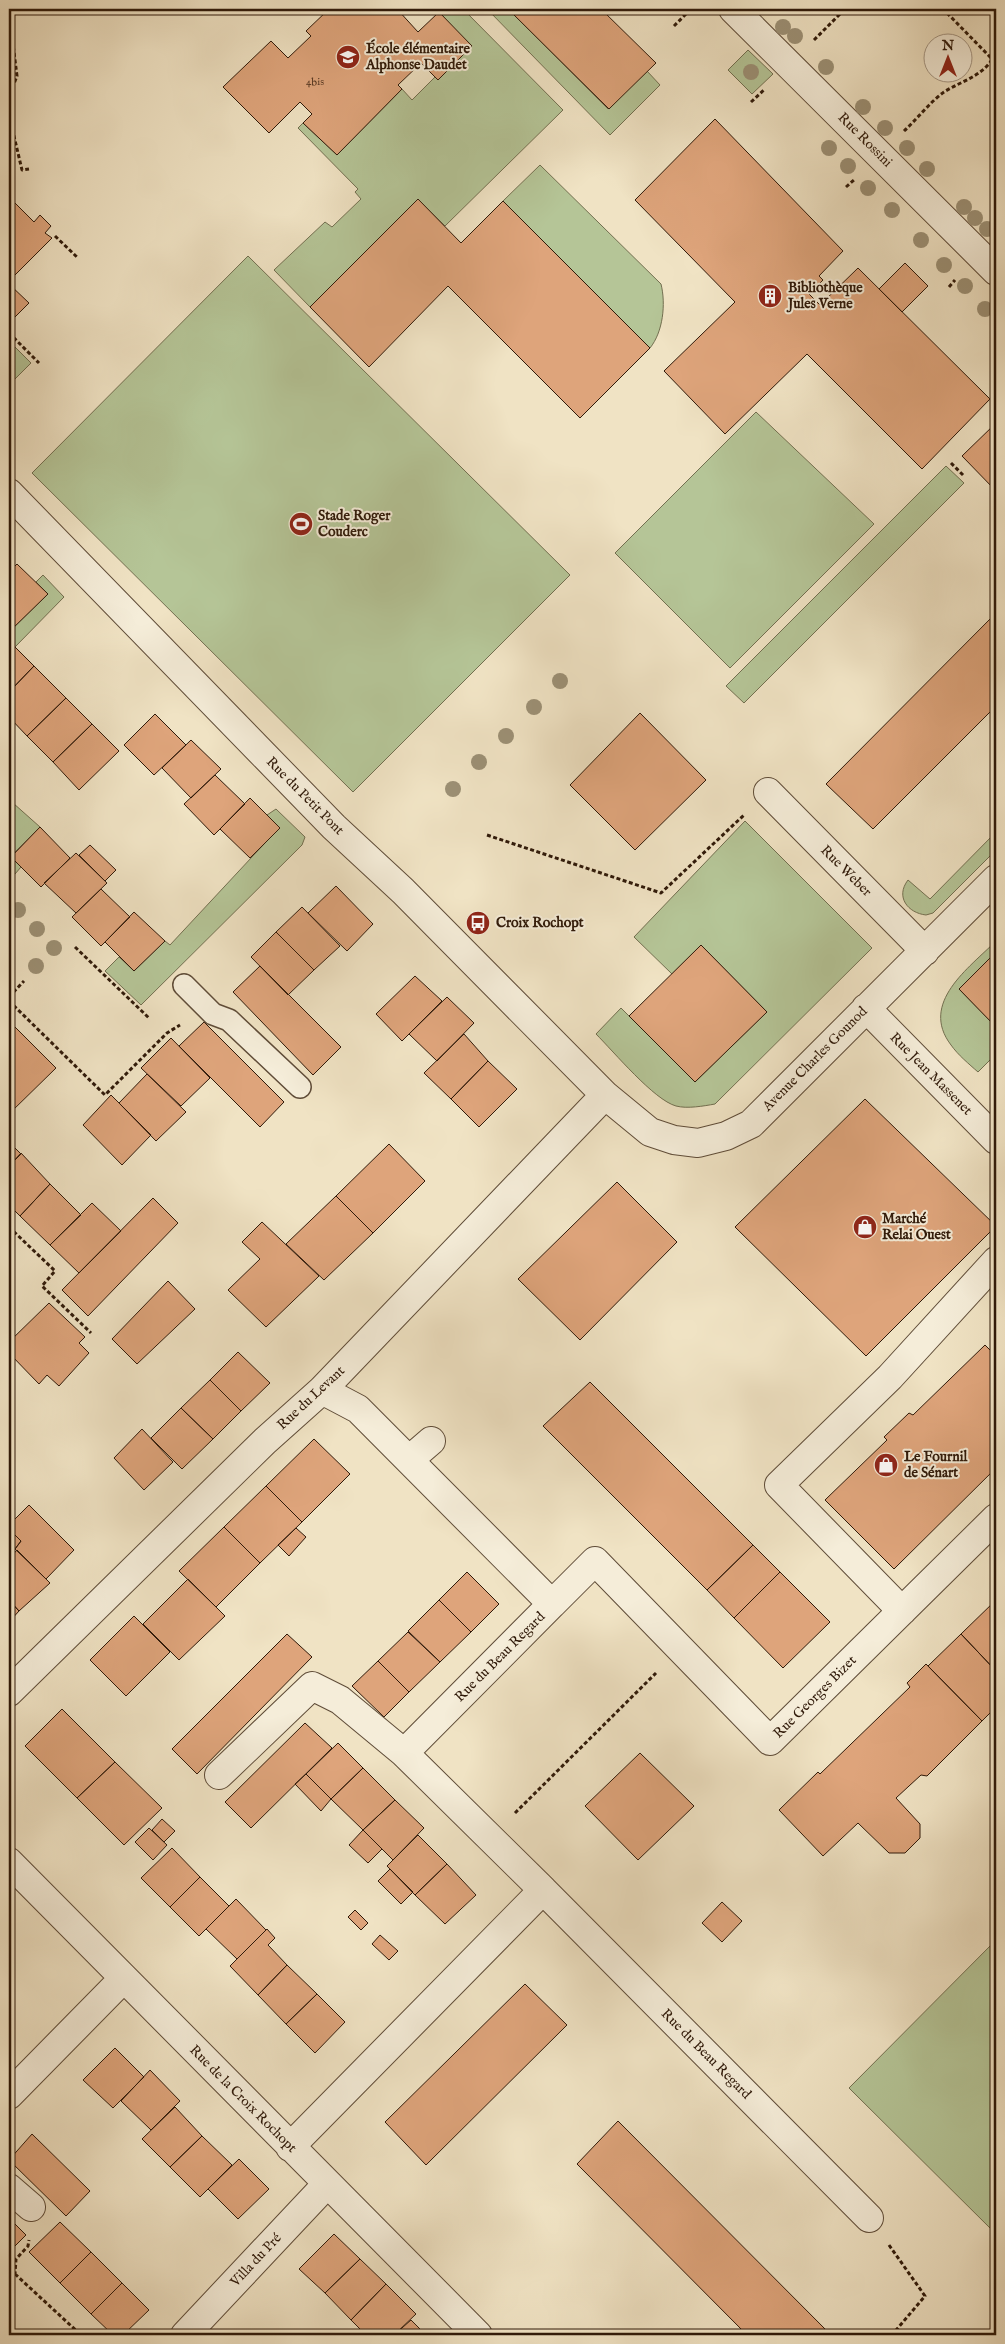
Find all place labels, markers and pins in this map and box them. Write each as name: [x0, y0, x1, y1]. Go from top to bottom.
place label: École élémentaire Alphonse Daudet: [365, 39, 470, 74]
school or university icon: École élémentaire Alphonse Daudet: [335, 44, 361, 70]
place label: Bibliothèque Jules Verne: [786, 279, 863, 313]
building icon: Bibliothèque Jules Verne: [757, 283, 783, 309]
place label: Stade Roger Couderc: [318, 507, 391, 541]
sports icon: Stade Roger Couderc: [288, 511, 314, 537]
bus stop icon: Croix Rochopt: [465, 910, 491, 936]
place label: Croix Rochopt: [496, 914, 584, 932]
place label: Marché Relai Ouest: [882, 1210, 951, 1244]
shop icon: Marché Relai Ouest: [852, 1214, 878, 1240]
place label: Le Fournil de Sénart: [904, 1448, 968, 1482]
shop icon: Le Fournil de Sénart: [873, 1452, 899, 1478]

